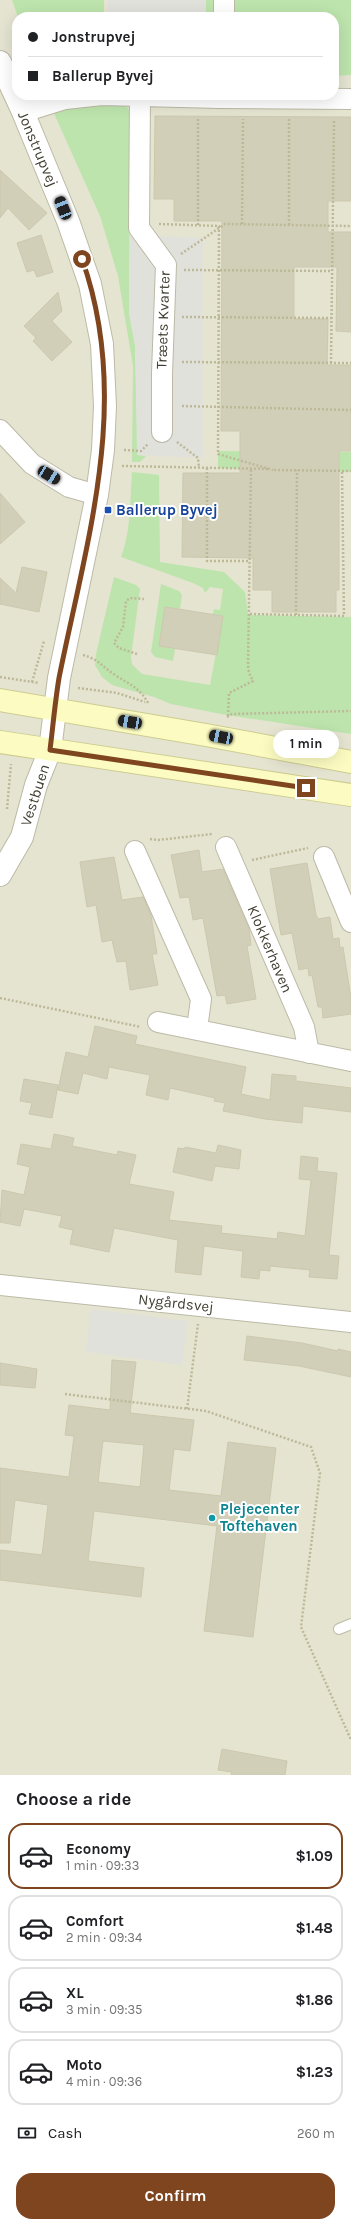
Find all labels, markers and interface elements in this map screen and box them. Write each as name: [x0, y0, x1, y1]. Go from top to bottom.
text: Jonstrupvej: [52, 28, 136, 46]
text: Ballerup Byvej: [52, 67, 154, 85]
street label: Jonstrupvej: [14, 109, 62, 189]
car: [53, 195, 73, 221]
route start: [73, 250, 91, 268]
street label: Træets Kvarter: [152, 270, 174, 369]
car: [36, 464, 62, 486]
place label: Ballerup Byvej: [116, 501, 218, 519]
marker: Ballerup Byvej: [103, 505, 113, 515]
car: [117, 714, 143, 730]
car: [208, 729, 234, 745]
callout: 1 min: [273, 730, 339, 758]
text: 1 min: [290, 736, 322, 751]
street label: Vestbuen: [17, 762, 53, 828]
route end: [297, 779, 315, 797]
street label: Klokkerhaven: [244, 903, 296, 995]
street label: Nygårdsvej: [137, 1290, 215, 1316]
place label: Plejecenter Toftehaven: [220, 1500, 299, 1535]
marker: Plejecenter Toftehaven: [207, 1513, 217, 1523]
text: Choose a ride: [16, 1788, 131, 1810]
icon: car: [18, 1838, 54, 1874]
text: Economy: [66, 1840, 131, 1858]
text: $1.09: [295, 1847, 333, 1865]
text: 1 min · 09:33: [66, 1858, 139, 1873]
icon: car: [18, 1910, 54, 1946]
text: Comfort: [66, 1912, 124, 1930]
text: $1.48: [295, 1919, 333, 1937]
text: 2 min · 09:34: [66, 1930, 142, 1945]
icon: car: [18, 1982, 54, 2018]
text: XL: [66, 1984, 84, 2002]
text: $1.86: [295, 1991, 333, 2009]
text: 3 min · 09:35: [66, 2002, 142, 2017]
icon: car: [18, 2054, 54, 2090]
text: Moto: [66, 2056, 102, 2074]
text: $1.23: [296, 2063, 333, 2081]
text: 4 min · 09:36: [66, 2074, 142, 2089]
icon: cash: [16, 2122, 38, 2144]
text: Cash: [48, 2124, 82, 2142]
text: 260 m: [297, 2126, 335, 2141]
button: Confirm: [16, 2173, 335, 2219]

